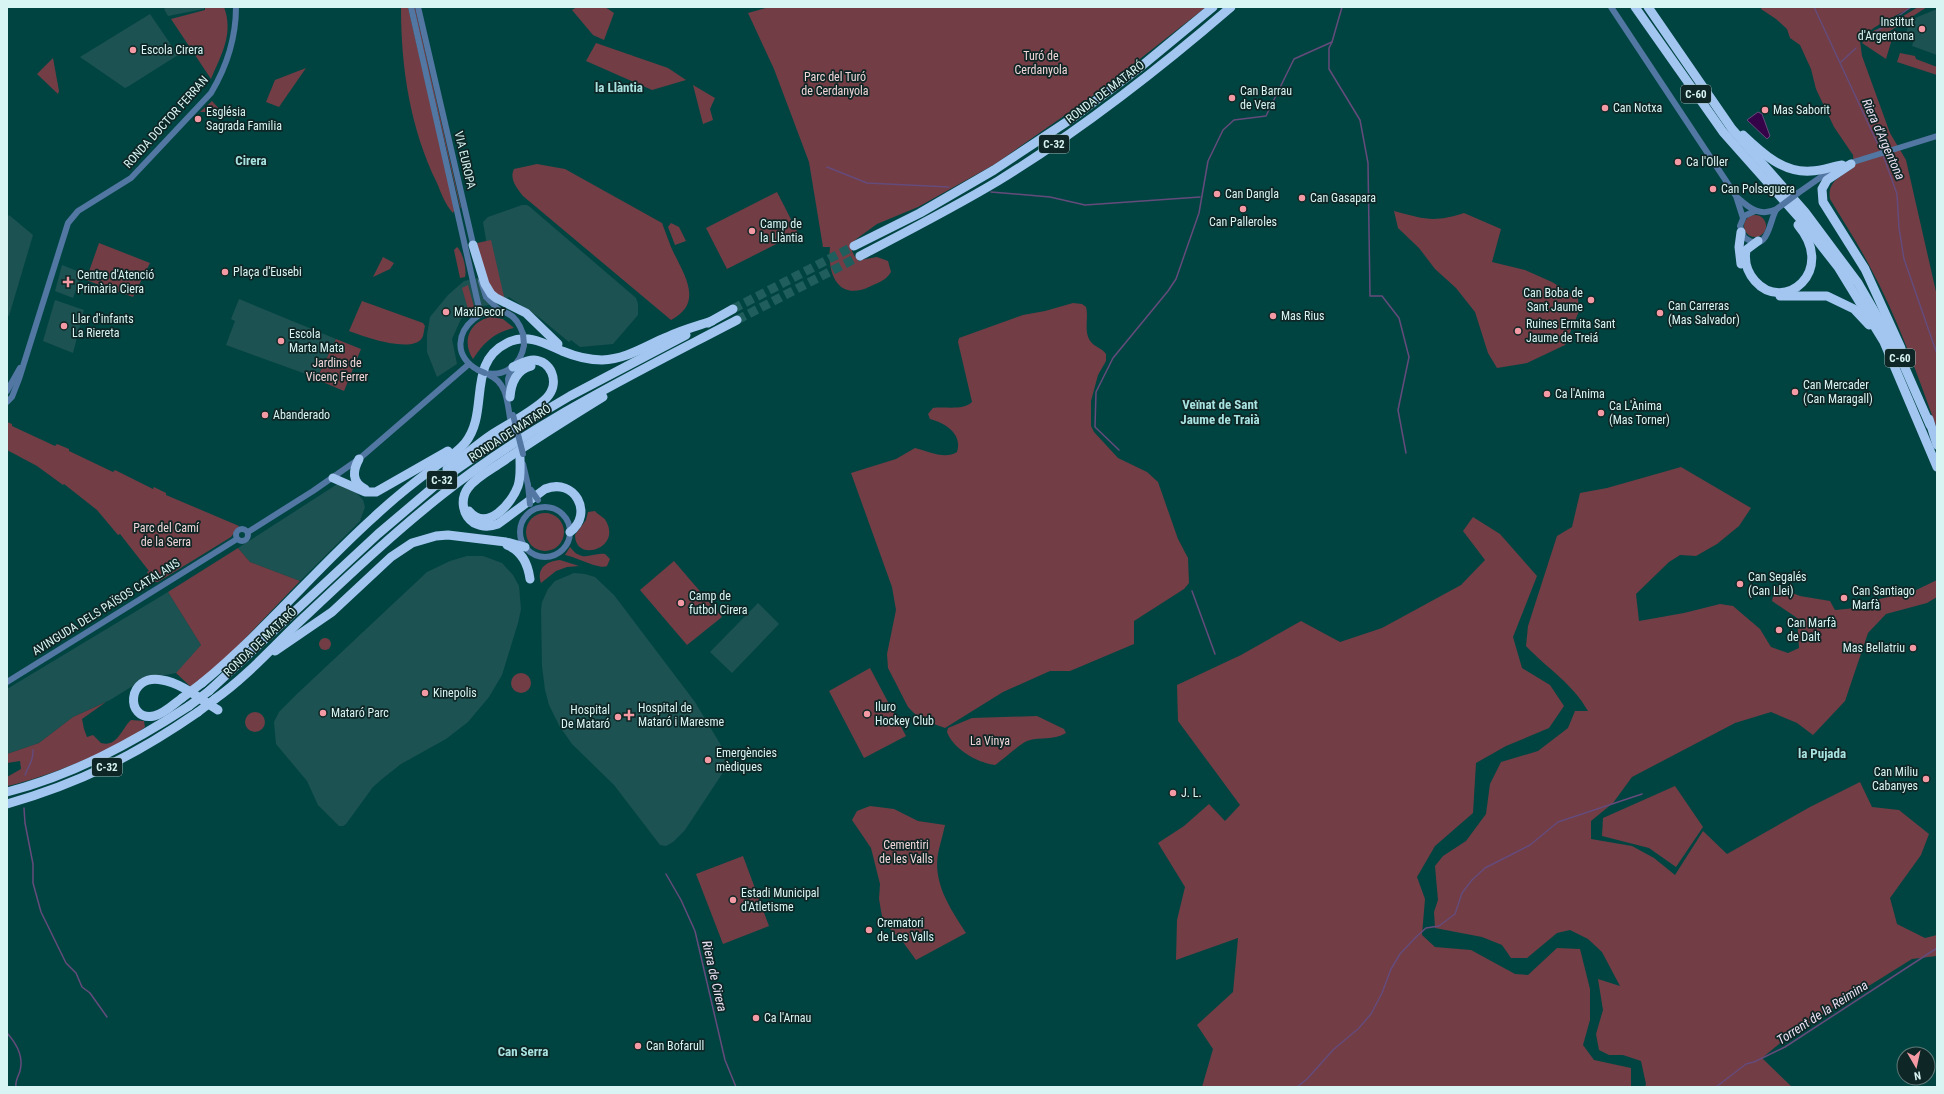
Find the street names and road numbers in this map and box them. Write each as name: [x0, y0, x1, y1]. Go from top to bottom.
street label: RONDA DE MATARÓ: [1062, 57, 1147, 126]
street label: RONDA DOCTOR FERRAN: [121, 73, 211, 171]
road number: C-60: [1681, 85, 1711, 103]
street label: VIA EUROPA: [452, 130, 478, 190]
road number: C-32: [1039, 135, 1069, 153]
road number: C-60: [1885, 349, 1915, 367]
street label: RONDA DE MATARÓ: [466, 401, 553, 465]
road number: C-32: [427, 471, 457, 489]
street label: AVINGUDA DELS PAÏSOS CATALANS: [29, 555, 182, 658]
street label: RONDA DE MATARÓ: [220, 604, 299, 679]
road number: C-32: [92, 758, 122, 776]

